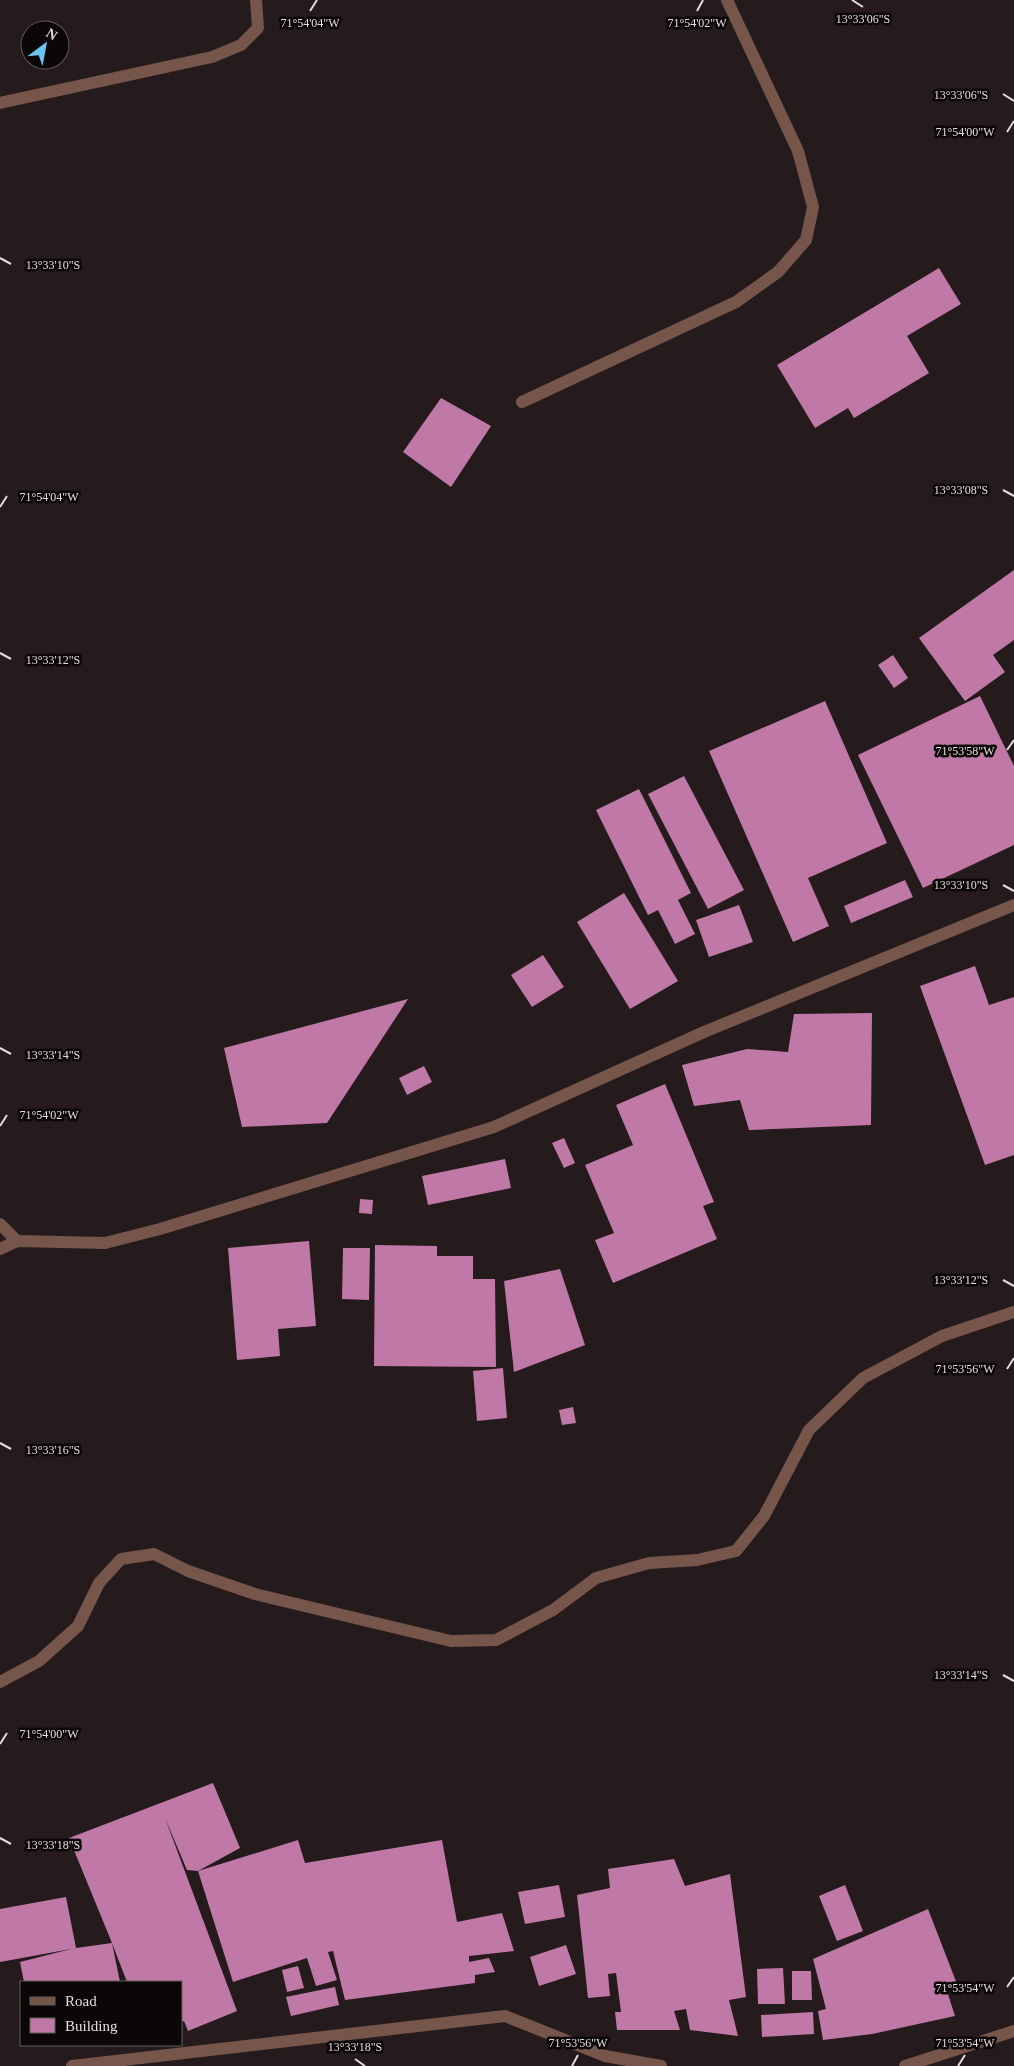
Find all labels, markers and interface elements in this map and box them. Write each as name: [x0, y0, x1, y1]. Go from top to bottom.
text: 13°33'06"S: [836, 12, 890, 26]
text: 71°54'04"W: [280, 16, 340, 30]
text: 71°54'02"W: [667, 16, 727, 30]
north arrow: [20, 20, 70, 70]
text: N: [43, 25, 60, 43]
text: 13°33'06"S: [934, 88, 988, 102]
text: 71°54'00"W: [935, 125, 995, 139]
text: 13°33'10"S: [26, 258, 80, 272]
text: 13°33'08"S: [934, 483, 988, 497]
text: 71°54'04"W: [19, 490, 79, 504]
text: 13°33'12"S: [26, 653, 80, 667]
text: 71°53'58"W: [935, 744, 995, 758]
text: 13°33'10"S: [934, 878, 988, 892]
text: 13°33'14"S: [26, 1048, 80, 1062]
text: 71°54'02"W: [19, 1108, 79, 1122]
text: 13°33'12"S: [934, 1273, 988, 1287]
text: 71°53'56"W: [935, 1362, 995, 1376]
text: 13°33'16"S: [26, 1443, 80, 1457]
text: 13°33'14"S: [934, 1668, 988, 1682]
text: 71°54'00"W: [19, 1727, 79, 1741]
text: 13°33'18"S: [26, 1838, 80, 1852]
legend: [20, 1981, 182, 2046]
text: 71°53'54"W: [935, 1981, 995, 1995]
text: Road: [65, 1993, 97, 2009]
text: Building: [65, 2018, 118, 2034]
text: 71°53'56"W: [548, 2036, 608, 2050]
text: 71°53'54"W: [935, 2036, 995, 2050]
text: 13°33'18"S: [328, 2040, 382, 2054]

